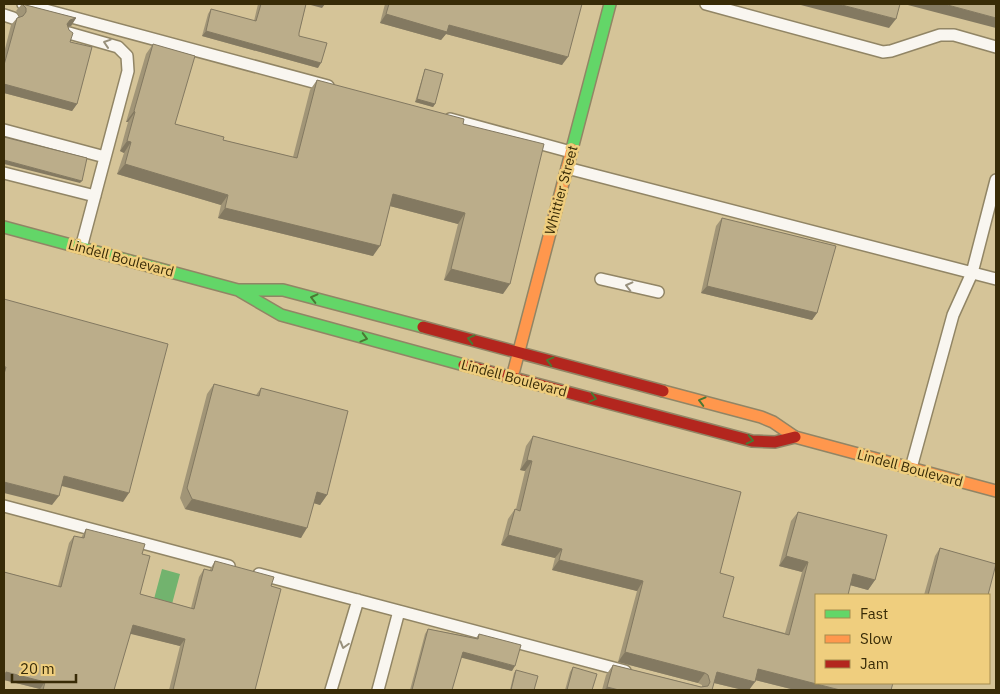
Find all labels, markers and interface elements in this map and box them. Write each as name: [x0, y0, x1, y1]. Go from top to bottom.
one-way arrow: [103, 39, 112, 49]
street label: Whittier Street: [540, 143, 582, 237]
street label: Lindell Boulevard: [66, 235, 176, 281]
one-way arrow: [626, 281, 634, 291]
one-way arrow: [309, 293, 318, 304]
one-way arrow: [360, 333, 368, 343]
one-way arrow: [467, 335, 475, 345]
street label: Lindell Boulevard: [459, 355, 569, 401]
one-way arrow: [547, 356, 555, 366]
one-way arrow: [588, 393, 596, 403]
one-way arrow: [699, 397, 707, 407]
one-way arrow: [746, 434, 755, 445]
street label: Lindell Boulevard: [855, 445, 965, 491]
legend: [815, 594, 990, 684]
text: Fast: [860, 604, 888, 623]
text: Slow: [860, 629, 893, 648]
one-way arrow: [340, 641, 350, 649]
scale bar: [12, 652, 76, 684]
text: Jam: [860, 654, 889, 673]
text: 20 m: [20, 659, 55, 678]

